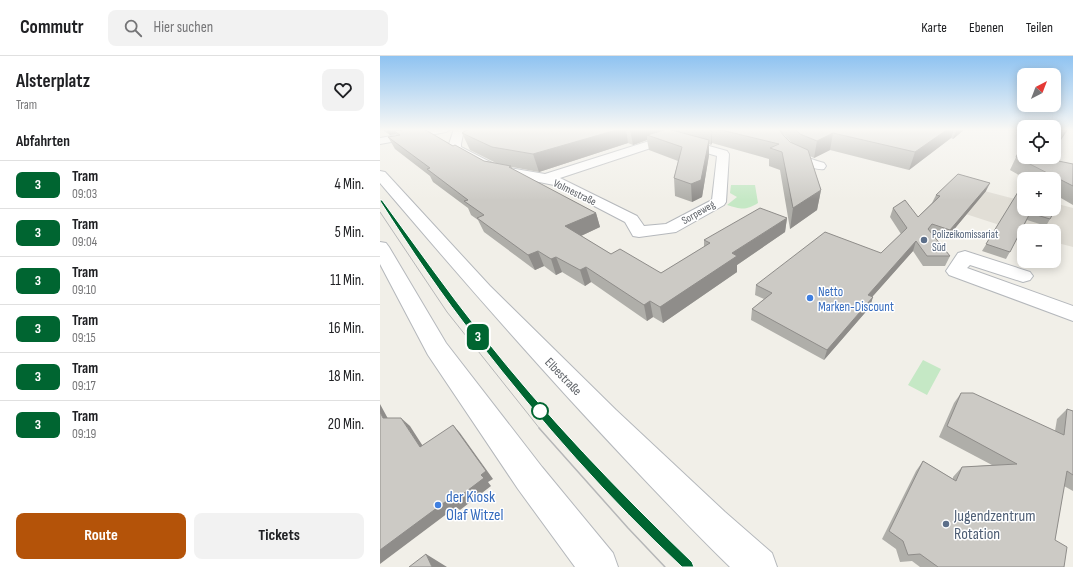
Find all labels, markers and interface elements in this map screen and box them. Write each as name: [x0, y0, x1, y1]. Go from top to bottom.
search box: [108, 10, 388, 46]
text: Commutr: [20, 16, 84, 39]
icon: search: [122, 17, 144, 39]
text: Hier suchen: [154, 18, 213, 37]
text: Karte: [921, 19, 947, 36]
text: Ebenen: [969, 19, 1004, 36]
text: Teilen: [1026, 19, 1053, 36]
north arrow: [1017, 68, 1061, 112]
map controls: [1017, 68, 1061, 268]
button: heart: [322, 69, 364, 111]
text: Alsterplatz: [16, 70, 90, 93]
text: Tram: [16, 97, 37, 113]
button: locate: [1017, 120, 1061, 164]
text: Abfahrten: [16, 132, 70, 151]
text: Tram: [72, 167, 98, 186]
button: +: [1017, 172, 1061, 216]
text: 4 Min.: [334, 175, 364, 194]
text: 3: [35, 176, 41, 193]
street label: Volmestraße: [551, 176, 598, 208]
text: 09:03: [72, 186, 97, 202]
street label: Sorpeweg: [679, 197, 718, 227]
text: Tram: [72, 215, 98, 234]
text: 5 Min.: [335, 223, 364, 242]
text: 3: [35, 224, 41, 241]
button: −: [1017, 224, 1061, 268]
place label: Polizeikomissariat Süd: [932, 228, 999, 254]
text: 09:04: [72, 234, 97, 250]
marker: Polizeikomissariat Süd: [919, 235, 929, 245]
text: Tram: [72, 263, 98, 282]
text: 11 Min.: [330, 271, 364, 290]
text: 3: [35, 272, 41, 289]
text: 09:10: [72, 282, 96, 298]
place label: Netto Marken-Discount: [818, 284, 894, 315]
marker: Netto Marken-Discount: [805, 293, 815, 303]
text: Tram: [72, 311, 98, 330]
text: 16 Min.: [329, 319, 364, 338]
text: 3: [35, 320, 41, 337]
line badge: 3: [465, 324, 491, 350]
text: 3: [475, 328, 481, 345]
text: 09:15: [72, 330, 96, 346]
street label: Elbestraße: [541, 355, 585, 399]
text: Tram: [72, 359, 98, 378]
text: 18 Min.: [329, 367, 364, 386]
text: 3: [35, 368, 41, 385]
text: 09:17: [72, 378, 96, 394]
unlabelled marker: [531, 402, 549, 420]
text: Tram: [72, 407, 98, 426]
text: 20 Min.: [328, 415, 364, 434]
text: 3: [35, 416, 41, 433]
text: 09:19: [72, 426, 96, 442]
place label: der Kiosk Olaf Witzel: [446, 488, 504, 525]
marker: der Kiosk Olaf Witzel: [433, 500, 443, 510]
place label: Jugendzentrum Rotation: [953, 507, 1036, 544]
button: Route: [16, 513, 186, 559]
button: Tickets: [194, 513, 364, 559]
marker: Jugendzentrum Rotation: [941, 519, 951, 529]

